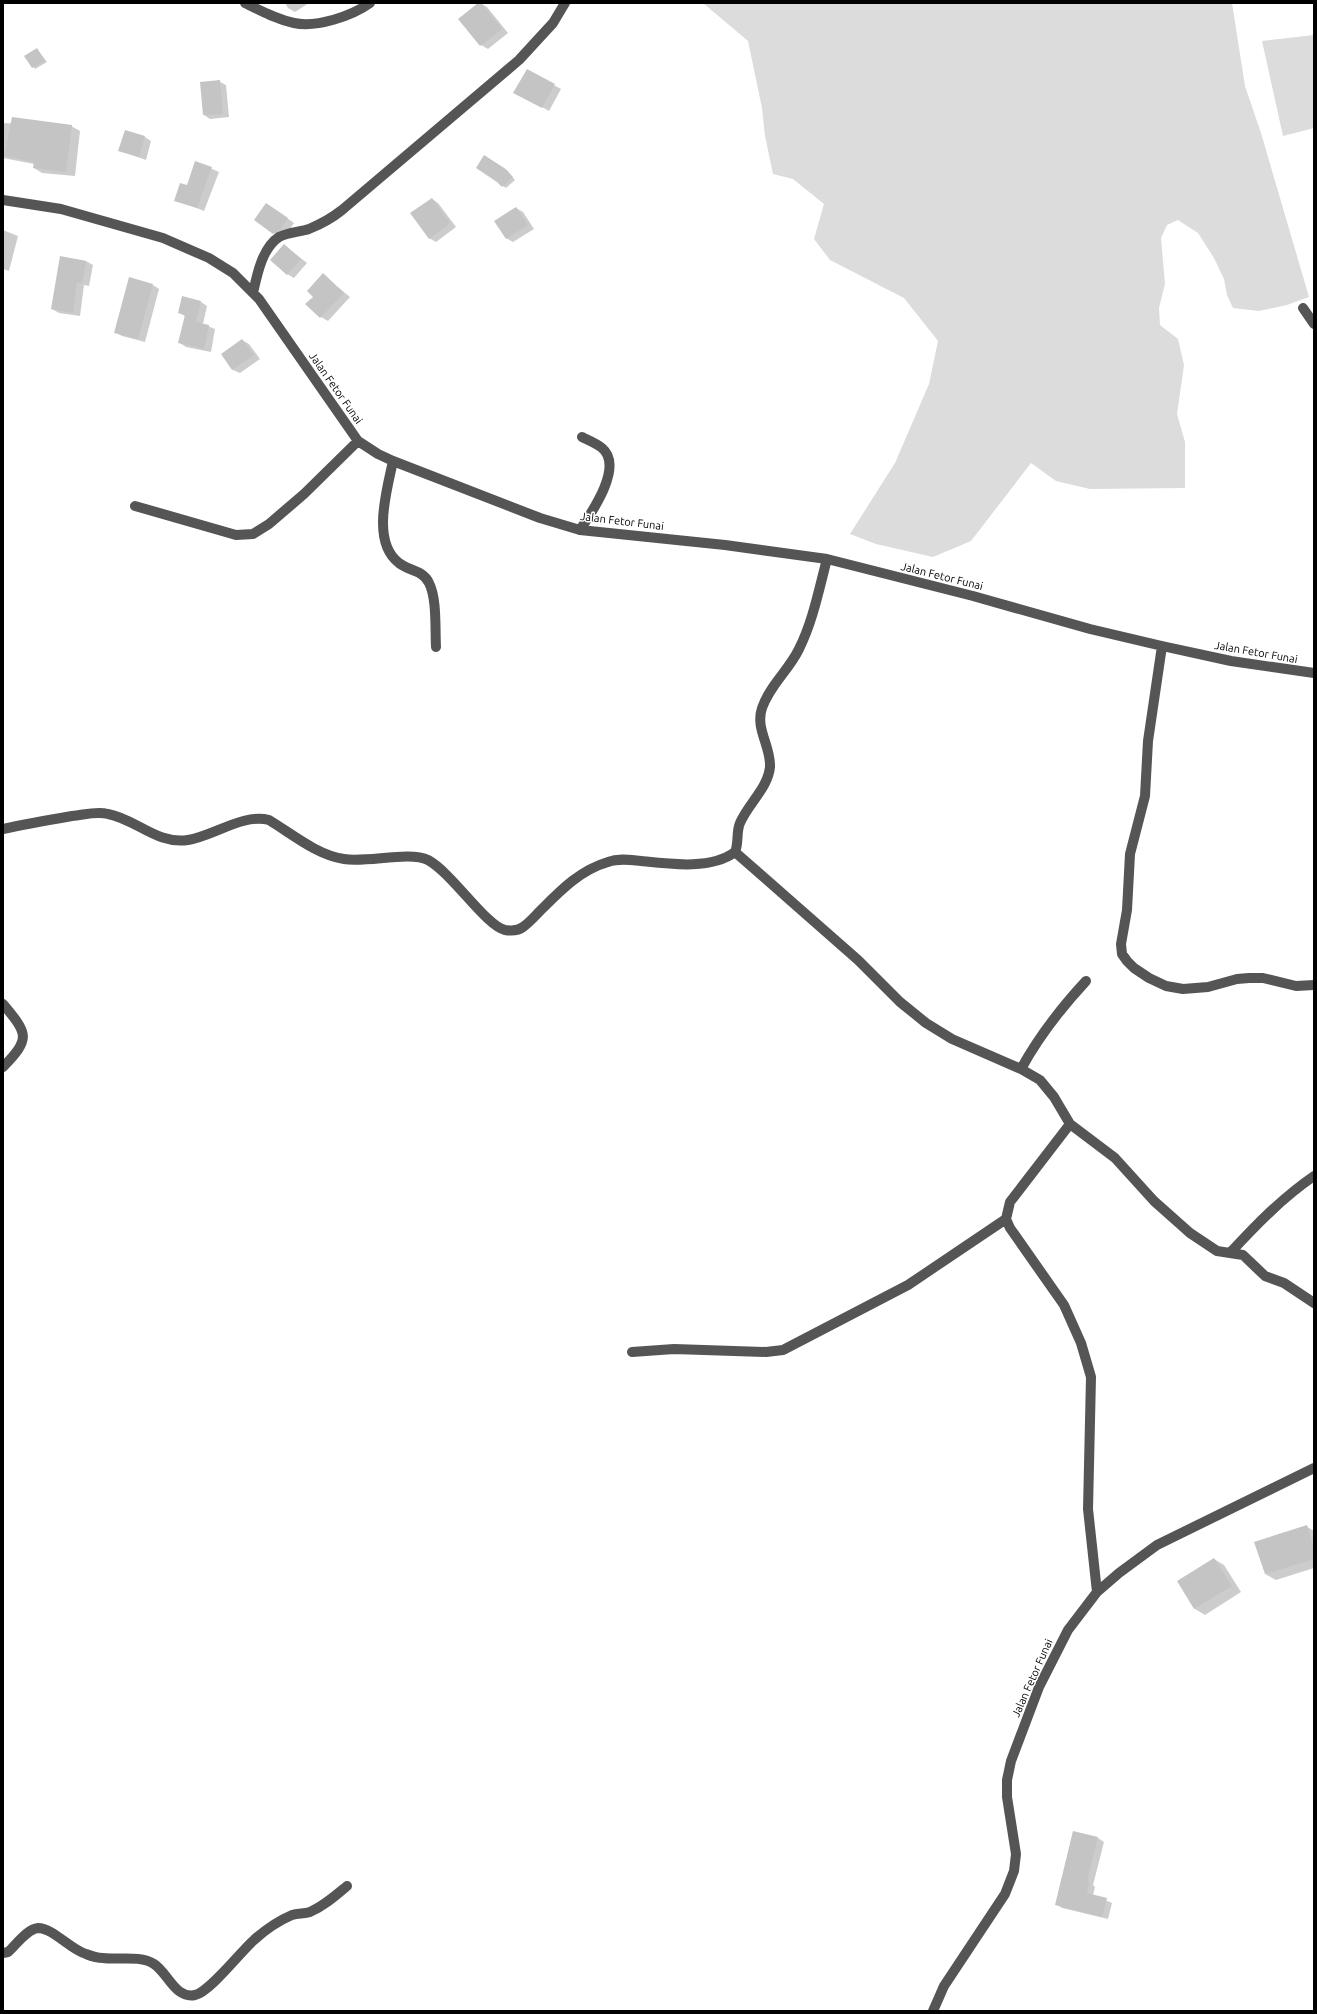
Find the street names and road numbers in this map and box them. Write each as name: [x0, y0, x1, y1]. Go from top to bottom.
street label: Jalan Fetor Funai: [307, 350, 365, 426]
street label: Jalan Fetor Funai: [579, 510, 665, 532]
street label: Jalan Fetor Funai: [900, 560, 984, 592]
street label: Jalan Fetor Funai: [1213, 639, 1299, 665]
street label: Jalan Fetor Funai: [1009, 1637, 1055, 1719]

